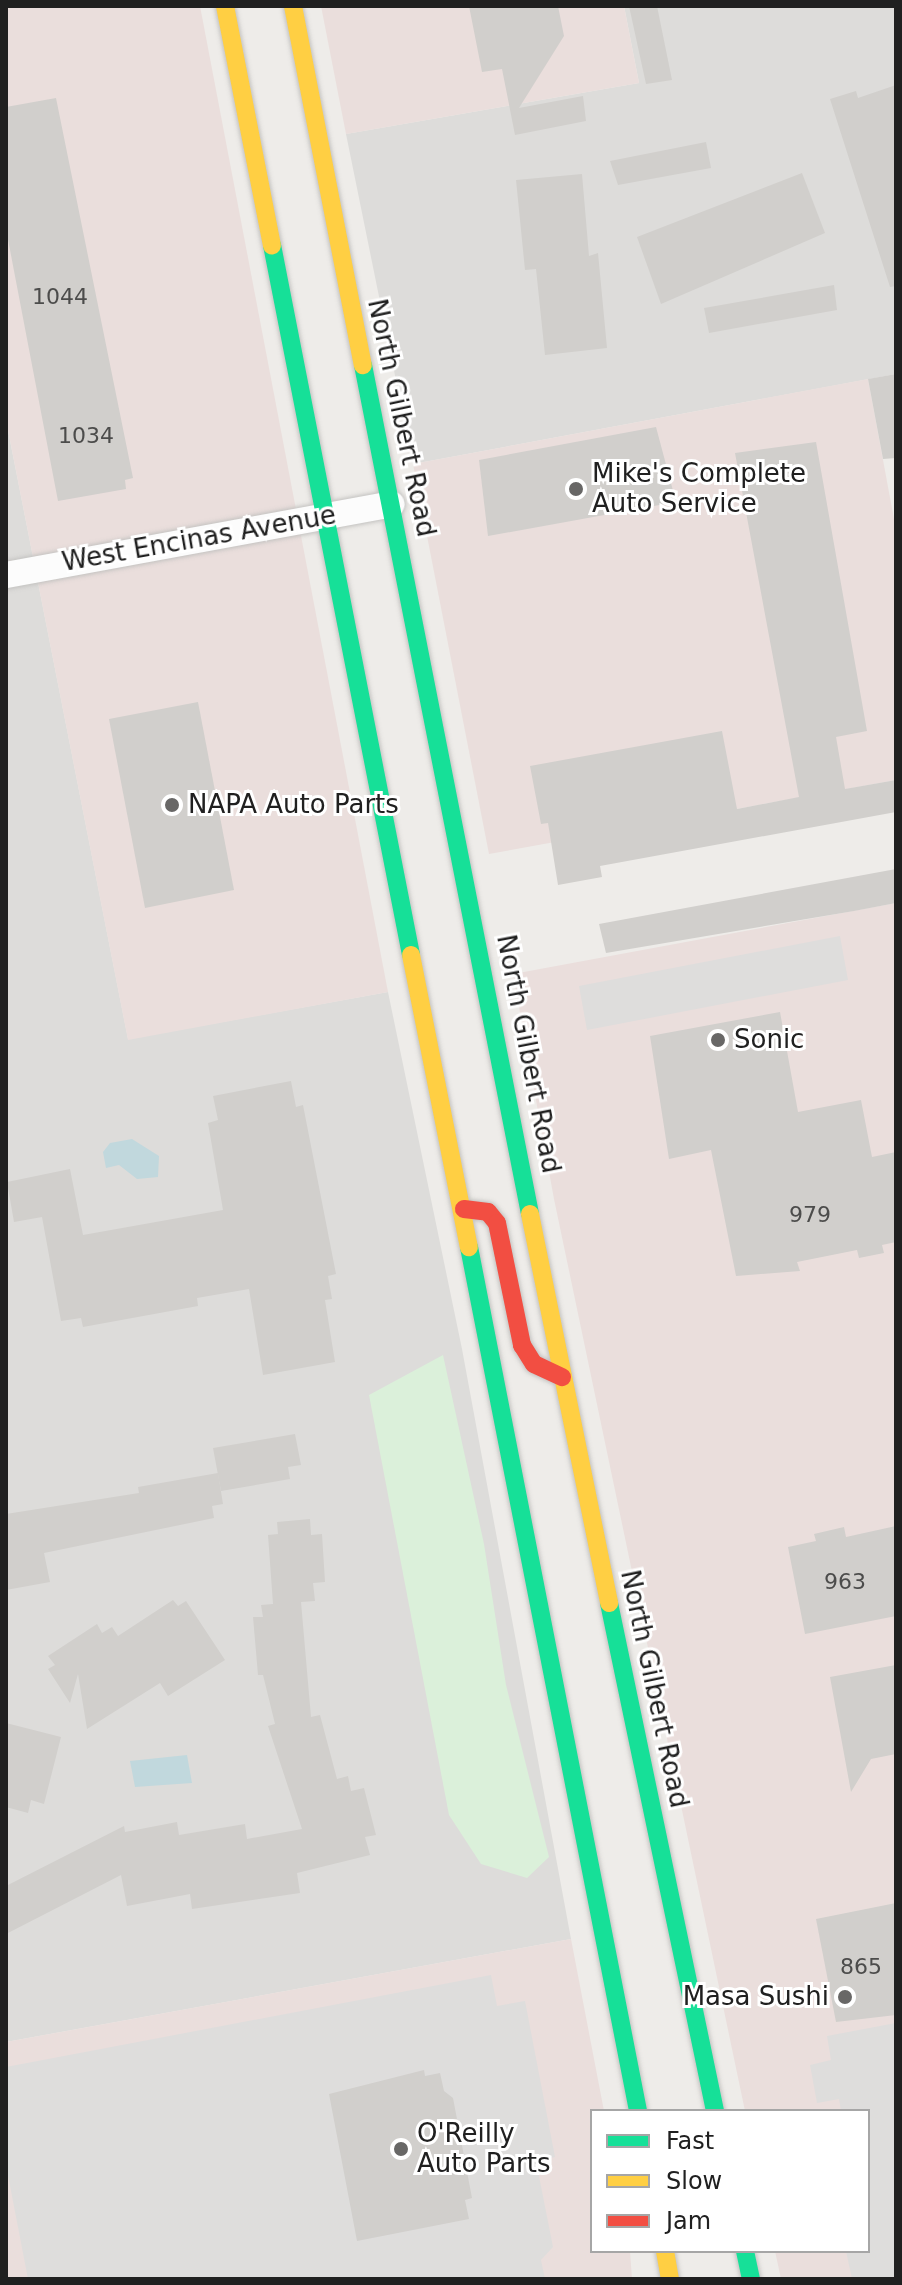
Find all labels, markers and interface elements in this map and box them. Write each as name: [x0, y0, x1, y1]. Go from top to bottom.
house number: 1044: [32, 284, 88, 310]
street label: North Gilbert Road: [361, 296, 441, 540]
house number: 1034: [58, 423, 114, 449]
place label: Mike's Complete Auto Service: [592, 458, 806, 520]
marker: Mike's Complete Auto Service: [567, 480, 585, 498]
street label: West Encinas Avenue: [60, 500, 338, 578]
place label: NAPA Auto Parts: [188, 789, 399, 821]
marker: NAPA Auto Parts: [163, 796, 181, 814]
street label: North Gilbert Road: [490, 932, 566, 1176]
place label: Sonic: [734, 1024, 804, 1056]
marker: Sonic: [709, 1031, 727, 1049]
house number: 979: [789, 1202, 831, 1228]
street label: North Gilbert Road: [614, 1567, 694, 1811]
house number: 963: [824, 1569, 866, 1595]
house number: 865: [840, 1954, 882, 1980]
place label: Masa Sushi: [683, 1981, 829, 2013]
marker: Masa Sushi: [836, 1988, 854, 2006]
legend: [590, 2109, 870, 2253]
place label: O'Reilly Auto Parts: [417, 2118, 551, 2180]
text: Fast: [666, 2127, 714, 2155]
marker: O'Reilly Auto Parts: [392, 2140, 410, 2158]
text: Slow: [666, 2167, 722, 2195]
text: Jam: [666, 2207, 711, 2235]

